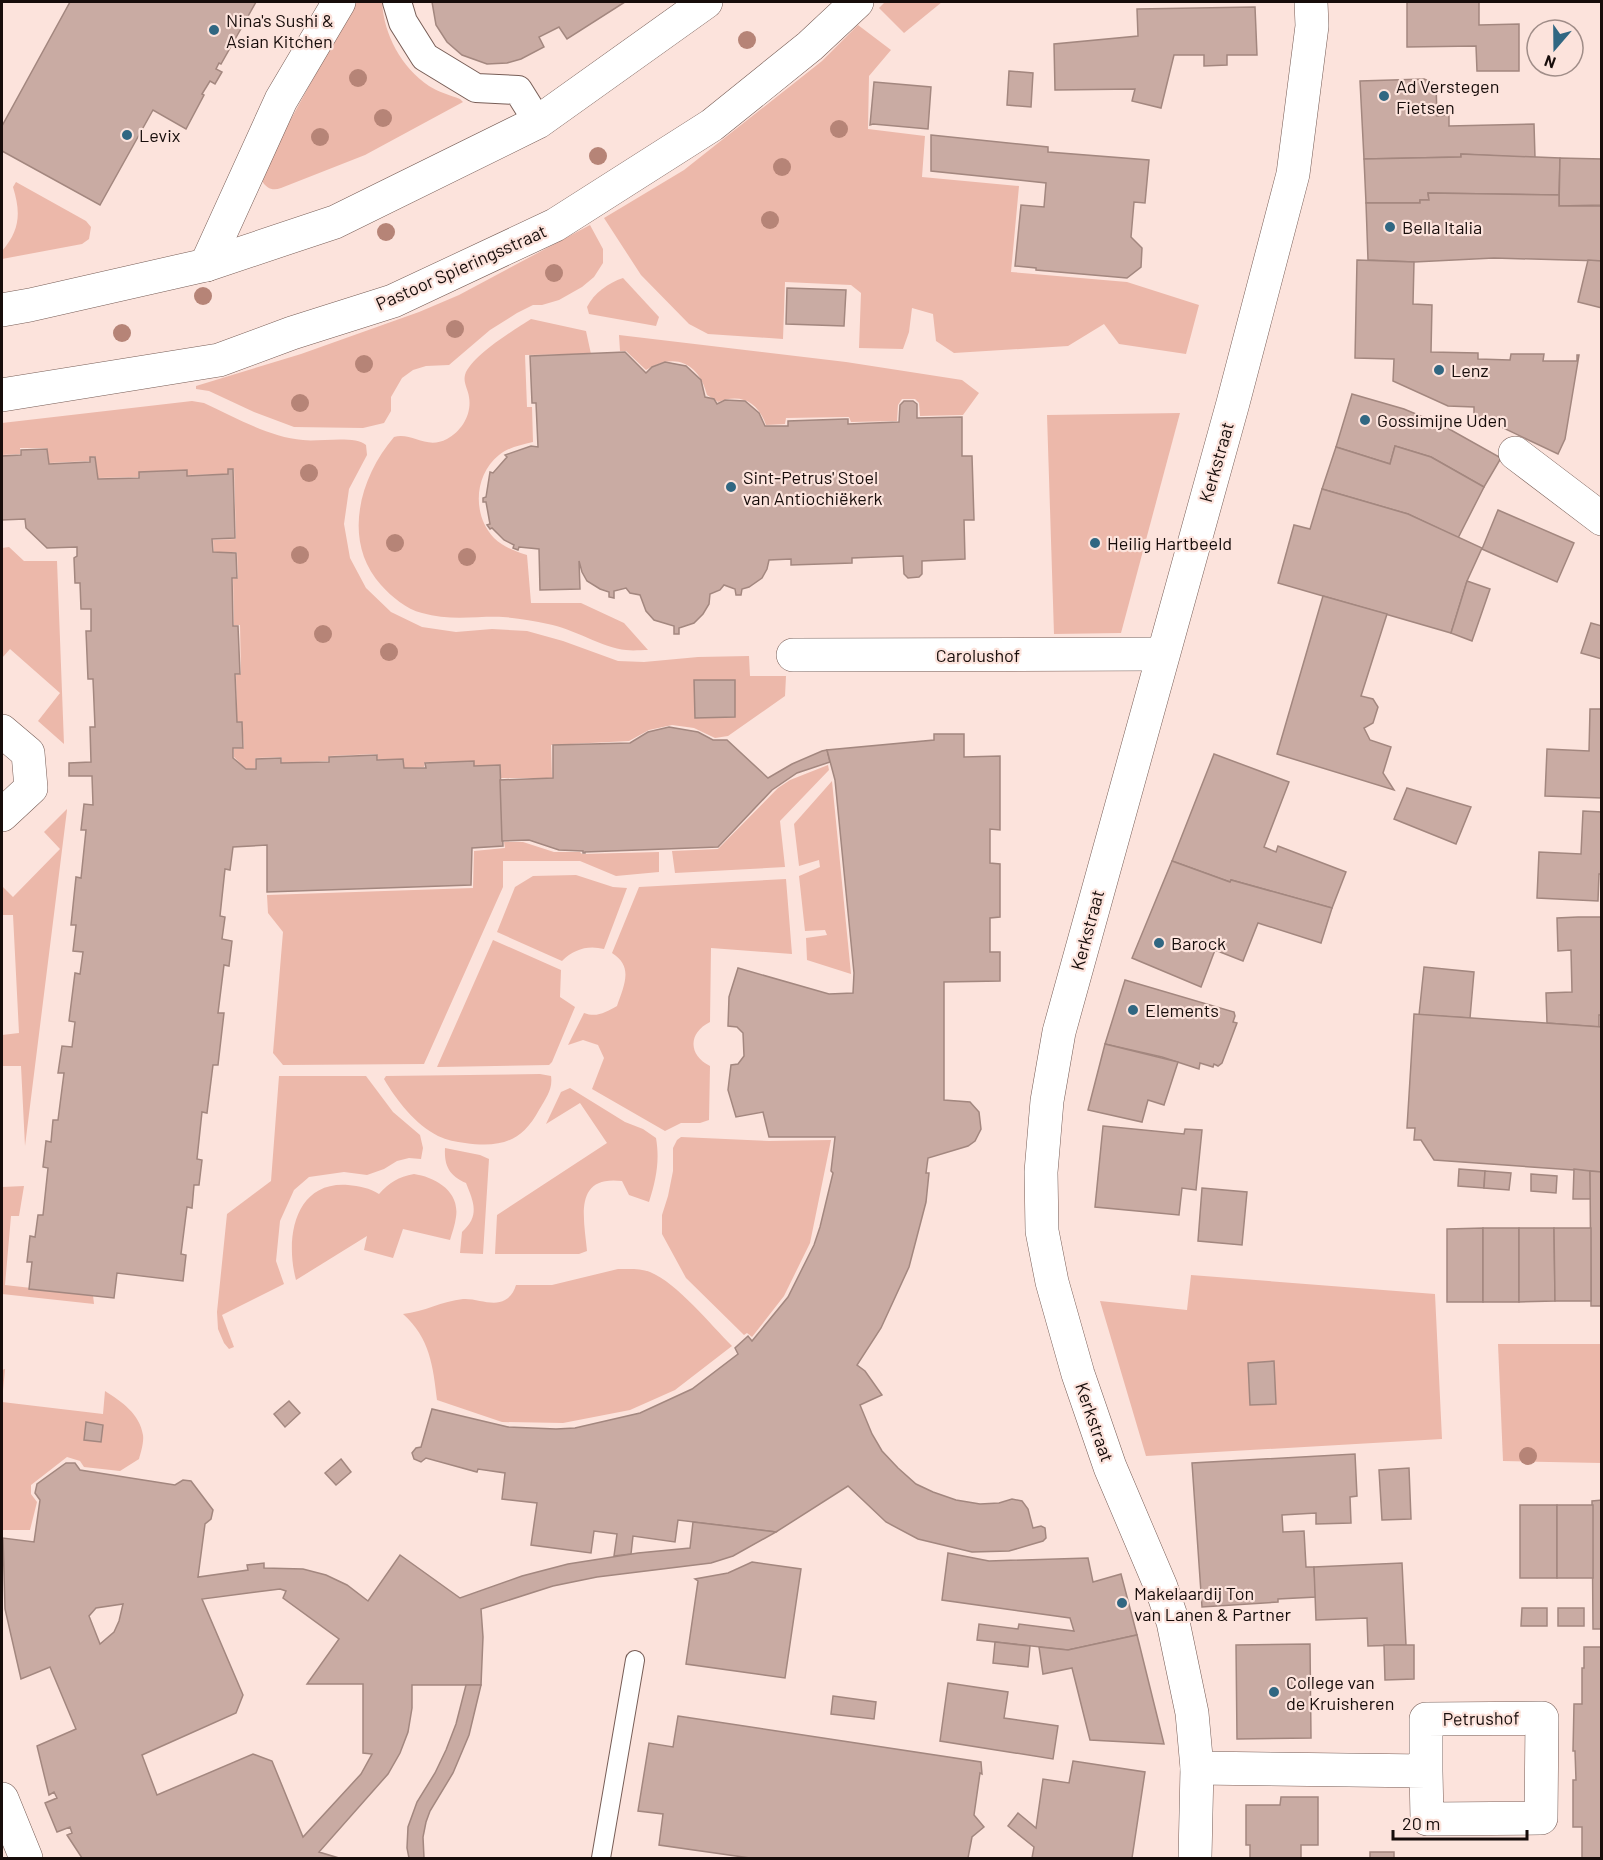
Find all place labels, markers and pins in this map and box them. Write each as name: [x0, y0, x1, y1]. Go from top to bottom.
place label: Nina's Sushi & Asian Kitchen: [226, 9, 334, 52]
marker: Nina's Sushi & Asian Kitchen: [207, 23, 221, 37]
place label: Ad Verstegen Fietsen: [1396, 75, 1499, 118]
marker: Ad Verstegen Fietsen: [1377, 89, 1391, 103]
place label: Levix: [139, 124, 181, 146]
marker: Levix: [120, 128, 134, 142]
place label: Bella Italia: [1402, 216, 1482, 238]
marker: Bella Italia: [1383, 220, 1397, 234]
place label: Lenz: [1451, 359, 1489, 381]
marker: Lenz: [1432, 363, 1446, 377]
place label: Gossimijne Uden: [1377, 409, 1507, 431]
marker: Gossimijne Uden: [1358, 413, 1372, 427]
place label: Sint-Petrus' Stoel van Antiochiëkerk: [743, 466, 883, 509]
marker: Sint-Petrus' Stoel van Antiochiëkerk: [724, 480, 738, 494]
place label: Heilig Hartbeeld: [1107, 532, 1232, 554]
marker: Heilig Hartbeeld: [1088, 536, 1102, 550]
place label: Barock: [1171, 932, 1226, 954]
marker: Barock: [1152, 936, 1166, 950]
place label: Elements: [1145, 999, 1219, 1021]
marker: Elements: [1126, 1003, 1140, 1017]
place label: Makelaardij Ton van Lanen & Partner: [1134, 1582, 1292, 1625]
marker: Makelaardij Ton van Lanen & Partner: [1115, 1596, 1129, 1610]
place label: College van de Kruisheren: [1286, 1671, 1394, 1714]
marker: College van de Kruisheren: [1267, 1685, 1281, 1699]

